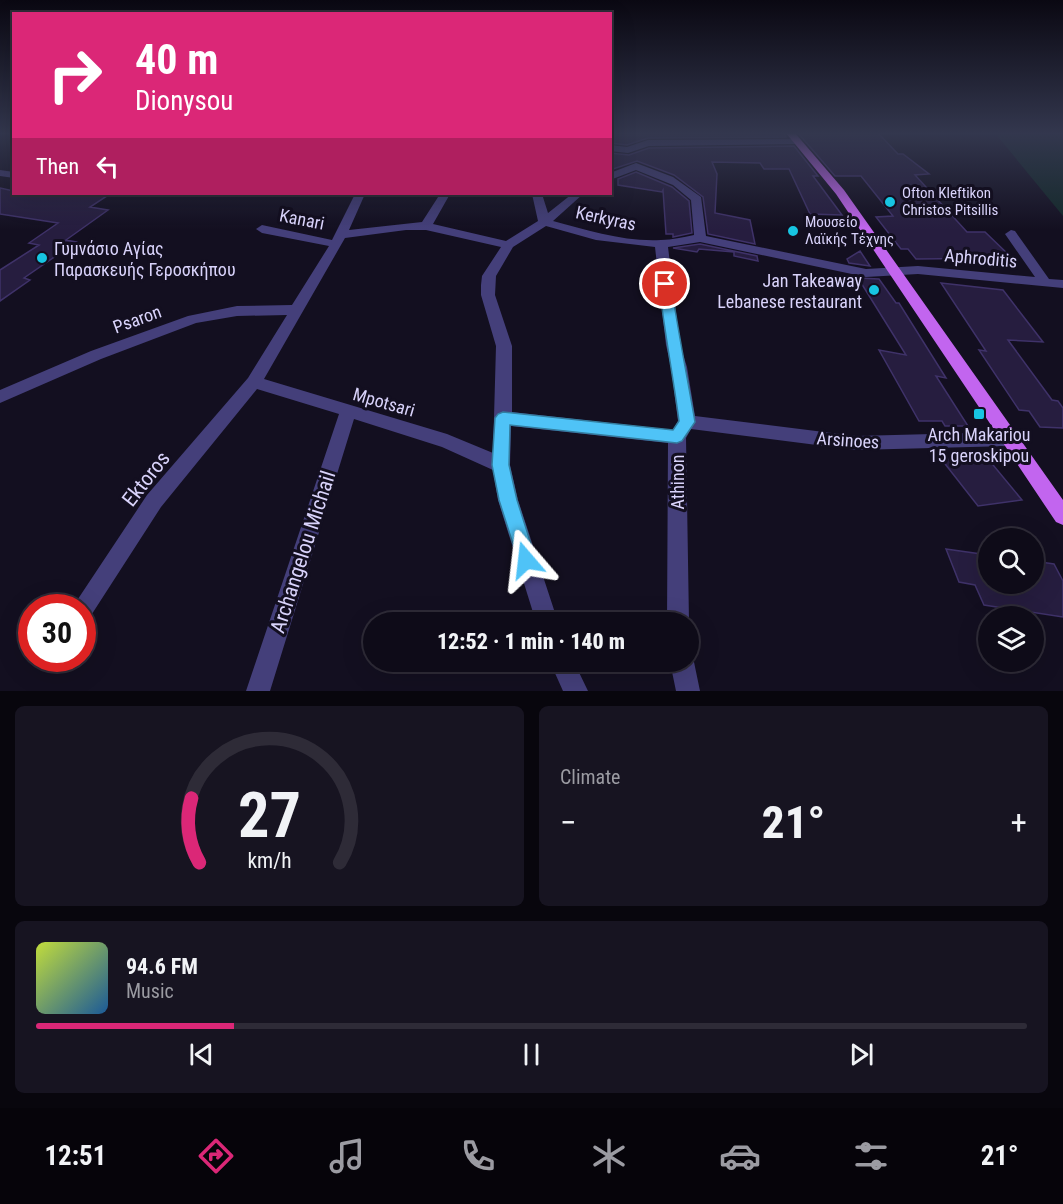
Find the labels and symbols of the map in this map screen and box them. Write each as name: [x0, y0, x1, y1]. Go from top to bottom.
place label: Ofton Kleftikon Christos Pitsillis: [902, 184, 999, 219]
marker: Ofton Kleftikon Christos Pitsillis: [883, 195, 897, 209]
street label: Kerkyras: [574, 201, 638, 235]
street label: Kanari: [278, 204, 326, 234]
place label: Μουσείο Λαϊκής Τέχνης: [805, 213, 894, 248]
marker: Μουσείο Λαϊκής Τέχνης: [786, 224, 800, 238]
place label: Γυμνάσιο Αγίας Παρασκευής Γεροσκήπου: [54, 238, 236, 280]
street label: Aphroditis: [944, 244, 1018, 272]
marker: Γυμνάσιο Αγίας Παρασκευής Γεροσκήπου: [35, 251, 49, 265]
pin: [639, 258, 690, 309]
place label: Jan Takeaway Lebanese restaurant: [717, 270, 862, 312]
marker: Jan Takeaway Lebanese restaurant: [867, 283, 881, 297]
street label: Psaron: [110, 301, 164, 337]
street label: Mpotsari: [351, 383, 417, 421]
marker: Arch Makariou 15 geroskipou: [972, 407, 986, 421]
place label: Arch Makariou 15 geroskipou: [927, 424, 1031, 466]
street label: Arsinoes: [816, 427, 880, 453]
street label: Ektoros: [117, 447, 175, 511]
street label: Athinon: [667, 455, 688, 509]
street label: Archangelou Michail: [265, 468, 341, 636]
position arrow: [494, 528, 558, 592]
speed limit sign: 30: [18, 594, 96, 672]

